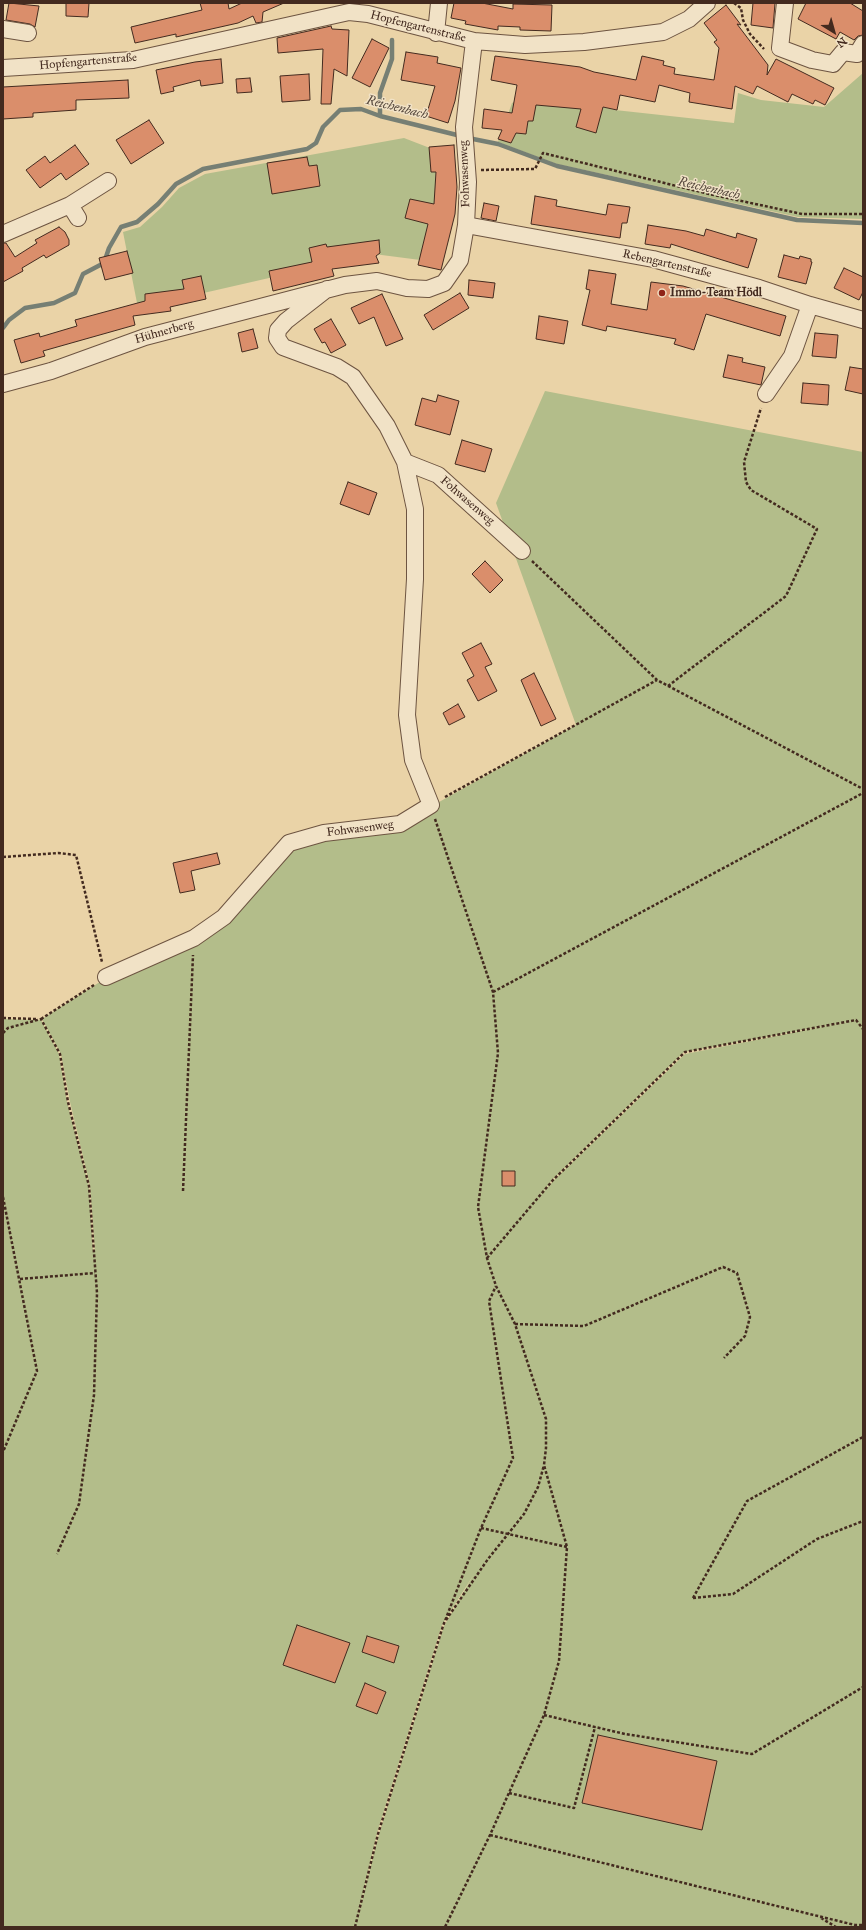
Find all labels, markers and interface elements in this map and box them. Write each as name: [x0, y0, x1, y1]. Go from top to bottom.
street label: Hopfengartenstraße: [369, 8, 467, 46]
north arrow: [814, 12, 854, 52]
text: N: [834, 34, 849, 50]
street label: Hopfengartenstraße: [39, 51, 137, 73]
water label: Reichenbach: [365, 93, 429, 123]
street label: Fohwasenweg: [457, 140, 473, 208]
water label: Reichenbach: [677, 174, 741, 204]
street label: Rebengartenstraße: [621, 247, 713, 281]
place label: Immo-Team Hödl: [670, 286, 762, 300]
marker: Immo-Team Hödl: [657, 288, 667, 298]
street label: Hühnerberg: [133, 317, 195, 347]
street label: Fohwasenweg: [437, 474, 497, 528]
street label: Fohwasenweg: [326, 818, 394, 840]

